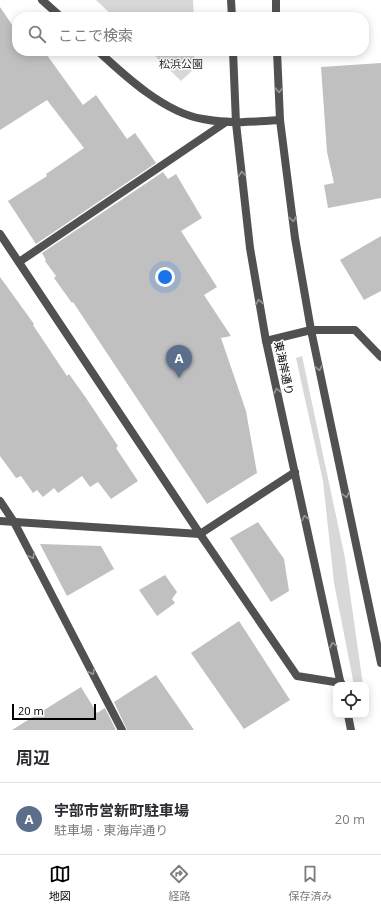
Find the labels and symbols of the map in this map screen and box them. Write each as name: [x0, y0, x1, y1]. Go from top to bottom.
park label: 松浜公園: [159, 56, 203, 71]
one-way arrow: [275, 87, 283, 93]
one-way arrow: [237, 171, 246, 177]
one-way arrow: [288, 216, 297, 222]
your location: [155, 267, 175, 287]
one-way arrow: [256, 299, 264, 306]
street label: 東海岸通り: [271, 339, 298, 396]
pin: A: [166, 345, 192, 378]
one-way arrow: [315, 365, 323, 371]
one-way arrow: [274, 388, 282, 394]
one-way arrow: [341, 492, 350, 499]
one-way arrow: [301, 515, 309, 521]
one-way arrow: [27, 552, 34, 559]
one-way arrow: [329, 642, 337, 648]
one-way arrow: [87, 667, 94, 675]
scale bar: [12, 702, 96, 721]

